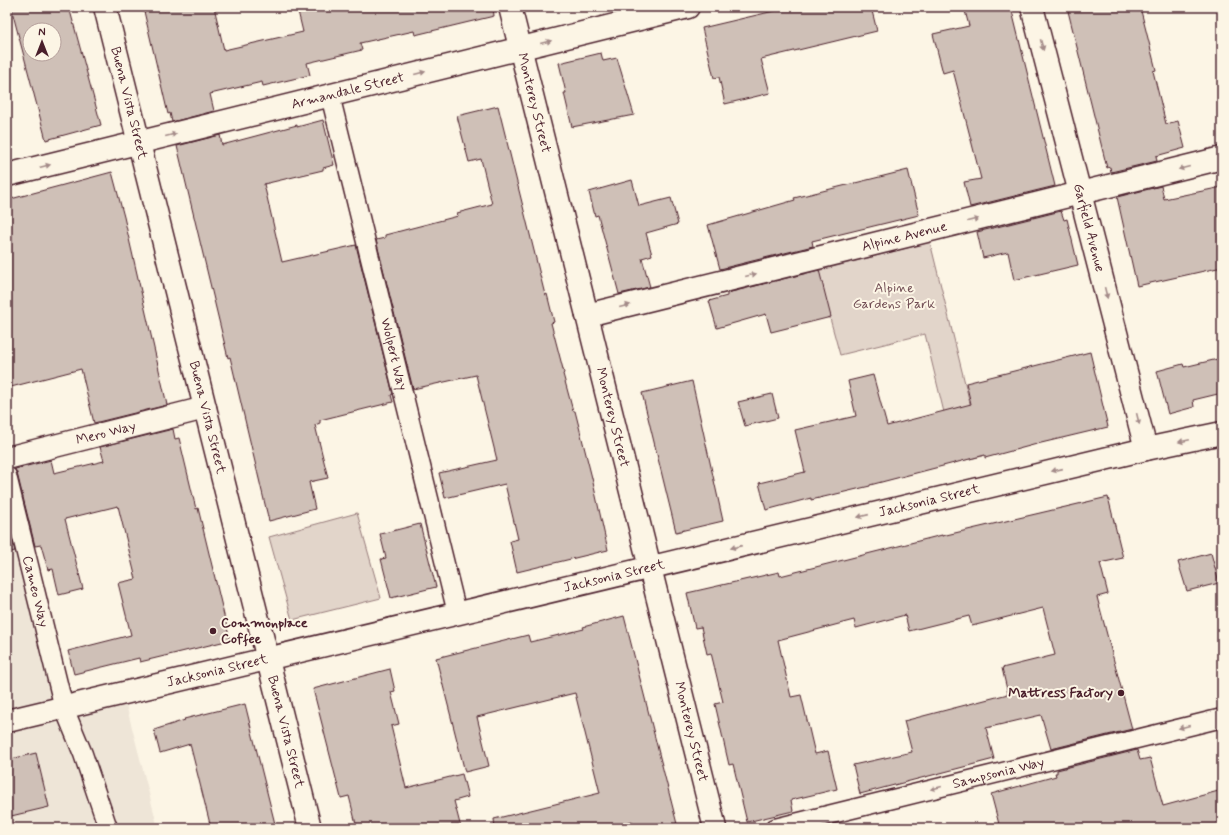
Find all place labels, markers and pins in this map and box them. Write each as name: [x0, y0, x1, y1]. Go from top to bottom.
place label: Commonplace Coffee: [221, 614, 308, 648]
marker: Commonplace Coffee: [208, 626, 218, 636]
place label: Mattress Factory: [1008, 684, 1113, 702]
marker: Mattress Factory: [1116, 688, 1126, 698]

